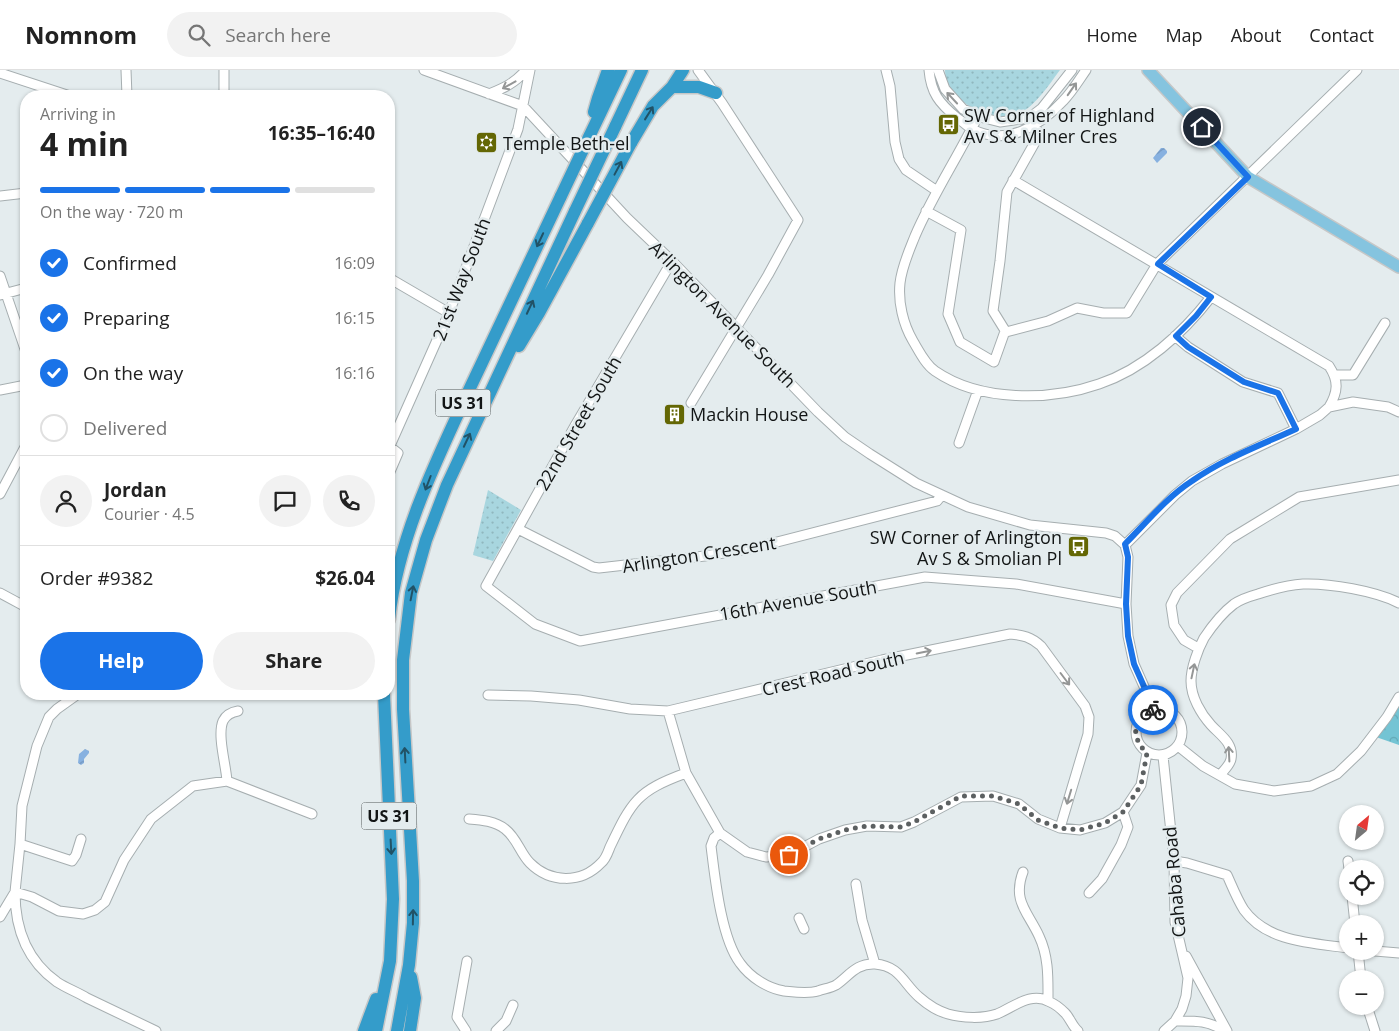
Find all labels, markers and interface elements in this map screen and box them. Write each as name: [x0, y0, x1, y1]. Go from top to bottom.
search box: [167, 12, 517, 57]
text: Nomnom: [25, 18, 137, 51]
icon: search: [185, 21, 213, 49]
text: Search here: [225, 22, 331, 48]
text: Home: [1087, 23, 1137, 47]
text: Map: [1165, 23, 1203, 47]
text: About: [1231, 23, 1281, 47]
text: Contact: [1309, 23, 1374, 47]
one-way arrow: [503, 80, 517, 90]
one-way arrow: [1067, 83, 1077, 97]
one-way arrow: [946, 91, 958, 104]
text: Arriving in: [40, 103, 116, 125]
place label: SW Corner of Highland Av S & Milner Cres: [964, 103, 1155, 148]
one-way arrow: [644, 106, 654, 120]
pin: [1181, 106, 1223, 148]
bus stop icon: SW Corner of Highland Av S & Milner Cres: [936, 113, 960, 137]
icon: home: [1188, 113, 1216, 141]
text: 16:35–16:40: [268, 120, 375, 146]
text: 4 min: [40, 122, 129, 165]
synagogue icon: Temple Beth-el: [475, 131, 499, 155]
place label: Temple Beth-el: [503, 131, 630, 155]
one-way arrow: [613, 160, 623, 175]
text: On the way · 720 m: [40, 201, 183, 223]
street label: 21st Way South: [427, 214, 495, 344]
one-way arrow: [535, 232, 544, 247]
street label: Arlington Avenue South: [644, 235, 802, 393]
icon: check: [40, 249, 68, 277]
text: Confirmed: [83, 250, 177, 276]
text: 16:09: [334, 252, 375, 274]
one-way arrow: [526, 300, 535, 315]
icon: check: [40, 304, 68, 332]
text: Preparing: [83, 305, 170, 331]
text: 16:15: [334, 307, 375, 329]
street label: 22nd Street South: [530, 351, 626, 495]
icon: check: [40, 359, 68, 387]
text: On the way: [83, 360, 183, 386]
text: 16:16: [334, 362, 375, 384]
road number: US 31: [436, 389, 490, 416]
building icon: Mackin House: [662, 402, 686, 426]
place label: Mackin House: [690, 402, 808, 426]
text: Delivered: [83, 415, 167, 441]
one-way arrow: [463, 433, 472, 448]
button: person: [40, 475, 92, 527]
button: chat: [259, 475, 311, 527]
button: phone: [323, 475, 375, 527]
one-way arrow: [423, 475, 432, 490]
text: Jordan: [104, 477, 167, 503]
text: Courier · 4.5: [104, 503, 195, 525]
place label: SW Corner of Arlington Av S & Smolian Pl: [870, 525, 1062, 570]
street label: Arlington Crescent: [620, 530, 778, 578]
bus stop icon: SW Corner of Arlington Av S & Smolian Pl: [1066, 535, 1090, 559]
text: Order #9382: [40, 565, 153, 591]
text: $26.04: [315, 565, 375, 591]
street label: 16th Avenue South: [718, 574, 878, 626]
one-way arrow: [408, 585, 417, 601]
button: Help: [40, 632, 203, 690]
button: Share: [213, 632, 375, 690]
street label: Crest Road South: [760, 645, 906, 701]
one-way arrow: [916, 646, 932, 656]
one-way arrow: [1189, 664, 1198, 680]
one-way arrow: [1060, 672, 1070, 686]
courier: [1128, 685, 1178, 735]
icon: bike: [1139, 696, 1167, 724]
one-way arrow: [1225, 746, 1234, 762]
one-way arrow: [401, 747, 410, 763]
one-way arrow: [1064, 788, 1074, 804]
road number: US 31: [362, 802, 416, 829]
north arrow: [1339, 805, 1384, 850]
map controls: [1339, 805, 1384, 1015]
street label: Cahaba Road: [1157, 826, 1191, 938]
pin: [768, 834, 810, 876]
one-way arrow: [387, 839, 396, 855]
icon: bag: [775, 841, 803, 869]
button: locate: [1339, 860, 1384, 905]
one-way arrow: [408, 909, 417, 925]
button: +: [1339, 915, 1384, 960]
button: −: [1339, 970, 1384, 1015]

